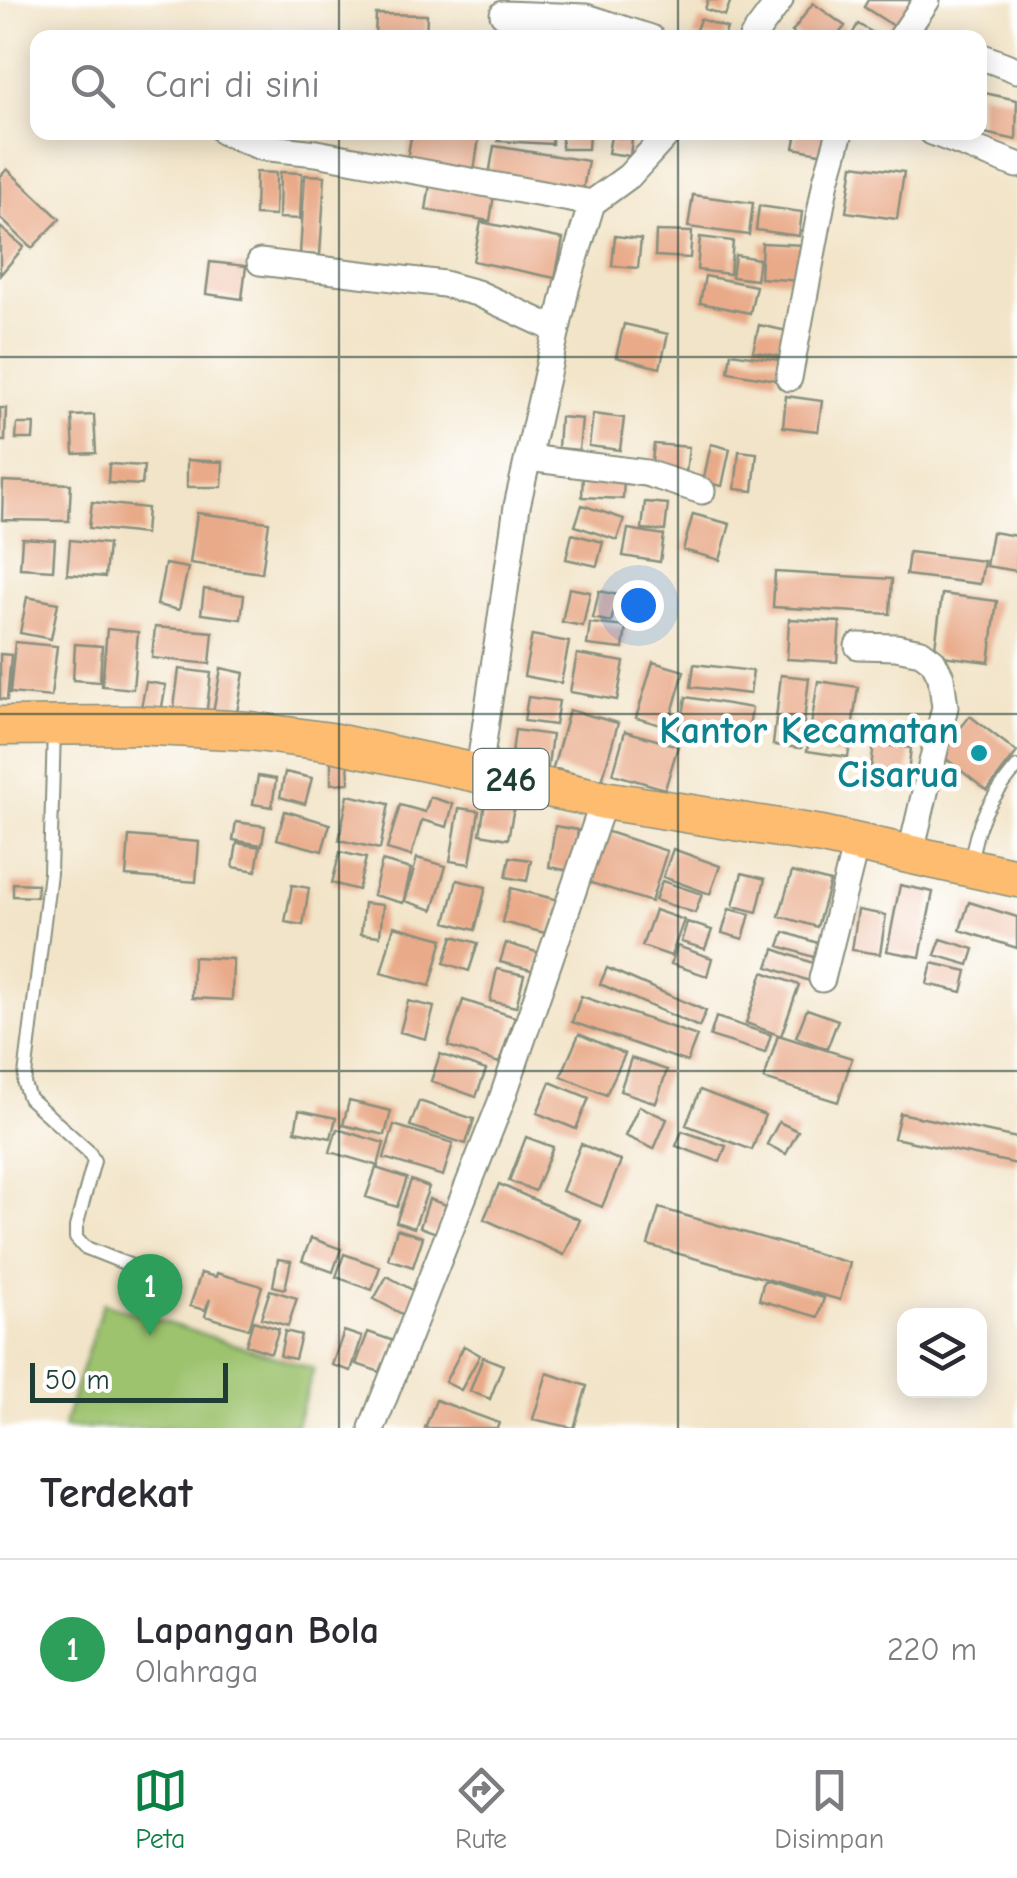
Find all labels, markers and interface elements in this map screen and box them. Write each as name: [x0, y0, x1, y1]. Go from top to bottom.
search box: [30, 30, 987, 140]
icon: search: [65, 58, 120, 113]
text: Cari di sini: [145, 63, 320, 107]
your location: [613, 580, 664, 631]
place label: Kantor Kecamatan Cisarua: [659, 709, 959, 797]
marker: Kantor Kecamatan Cisarua: [968, 742, 990, 764]
road number: 246: [474, 749, 548, 809]
pin: 1: [118, 1254, 182, 1336]
map controls: [897, 1308, 987, 1398]
button: layers: [897, 1308, 987, 1398]
scale bar: [30, 1358, 228, 1402]
text: 50 m: [45, 1364, 110, 1396]
text: Terdekat: [40, 1469, 192, 1518]
text: Lapangan Bola: [135, 1609, 379, 1653]
text: 1: [66, 1631, 79, 1668]
text: 220 m: [887, 1631, 977, 1668]
text: Olahraga: [135, 1653, 258, 1690]
tab: Peta: [133, 1763, 188, 1855]
tab: Rute: [454, 1763, 509, 1855]
tab: Disimpan: [774, 1763, 884, 1855]

